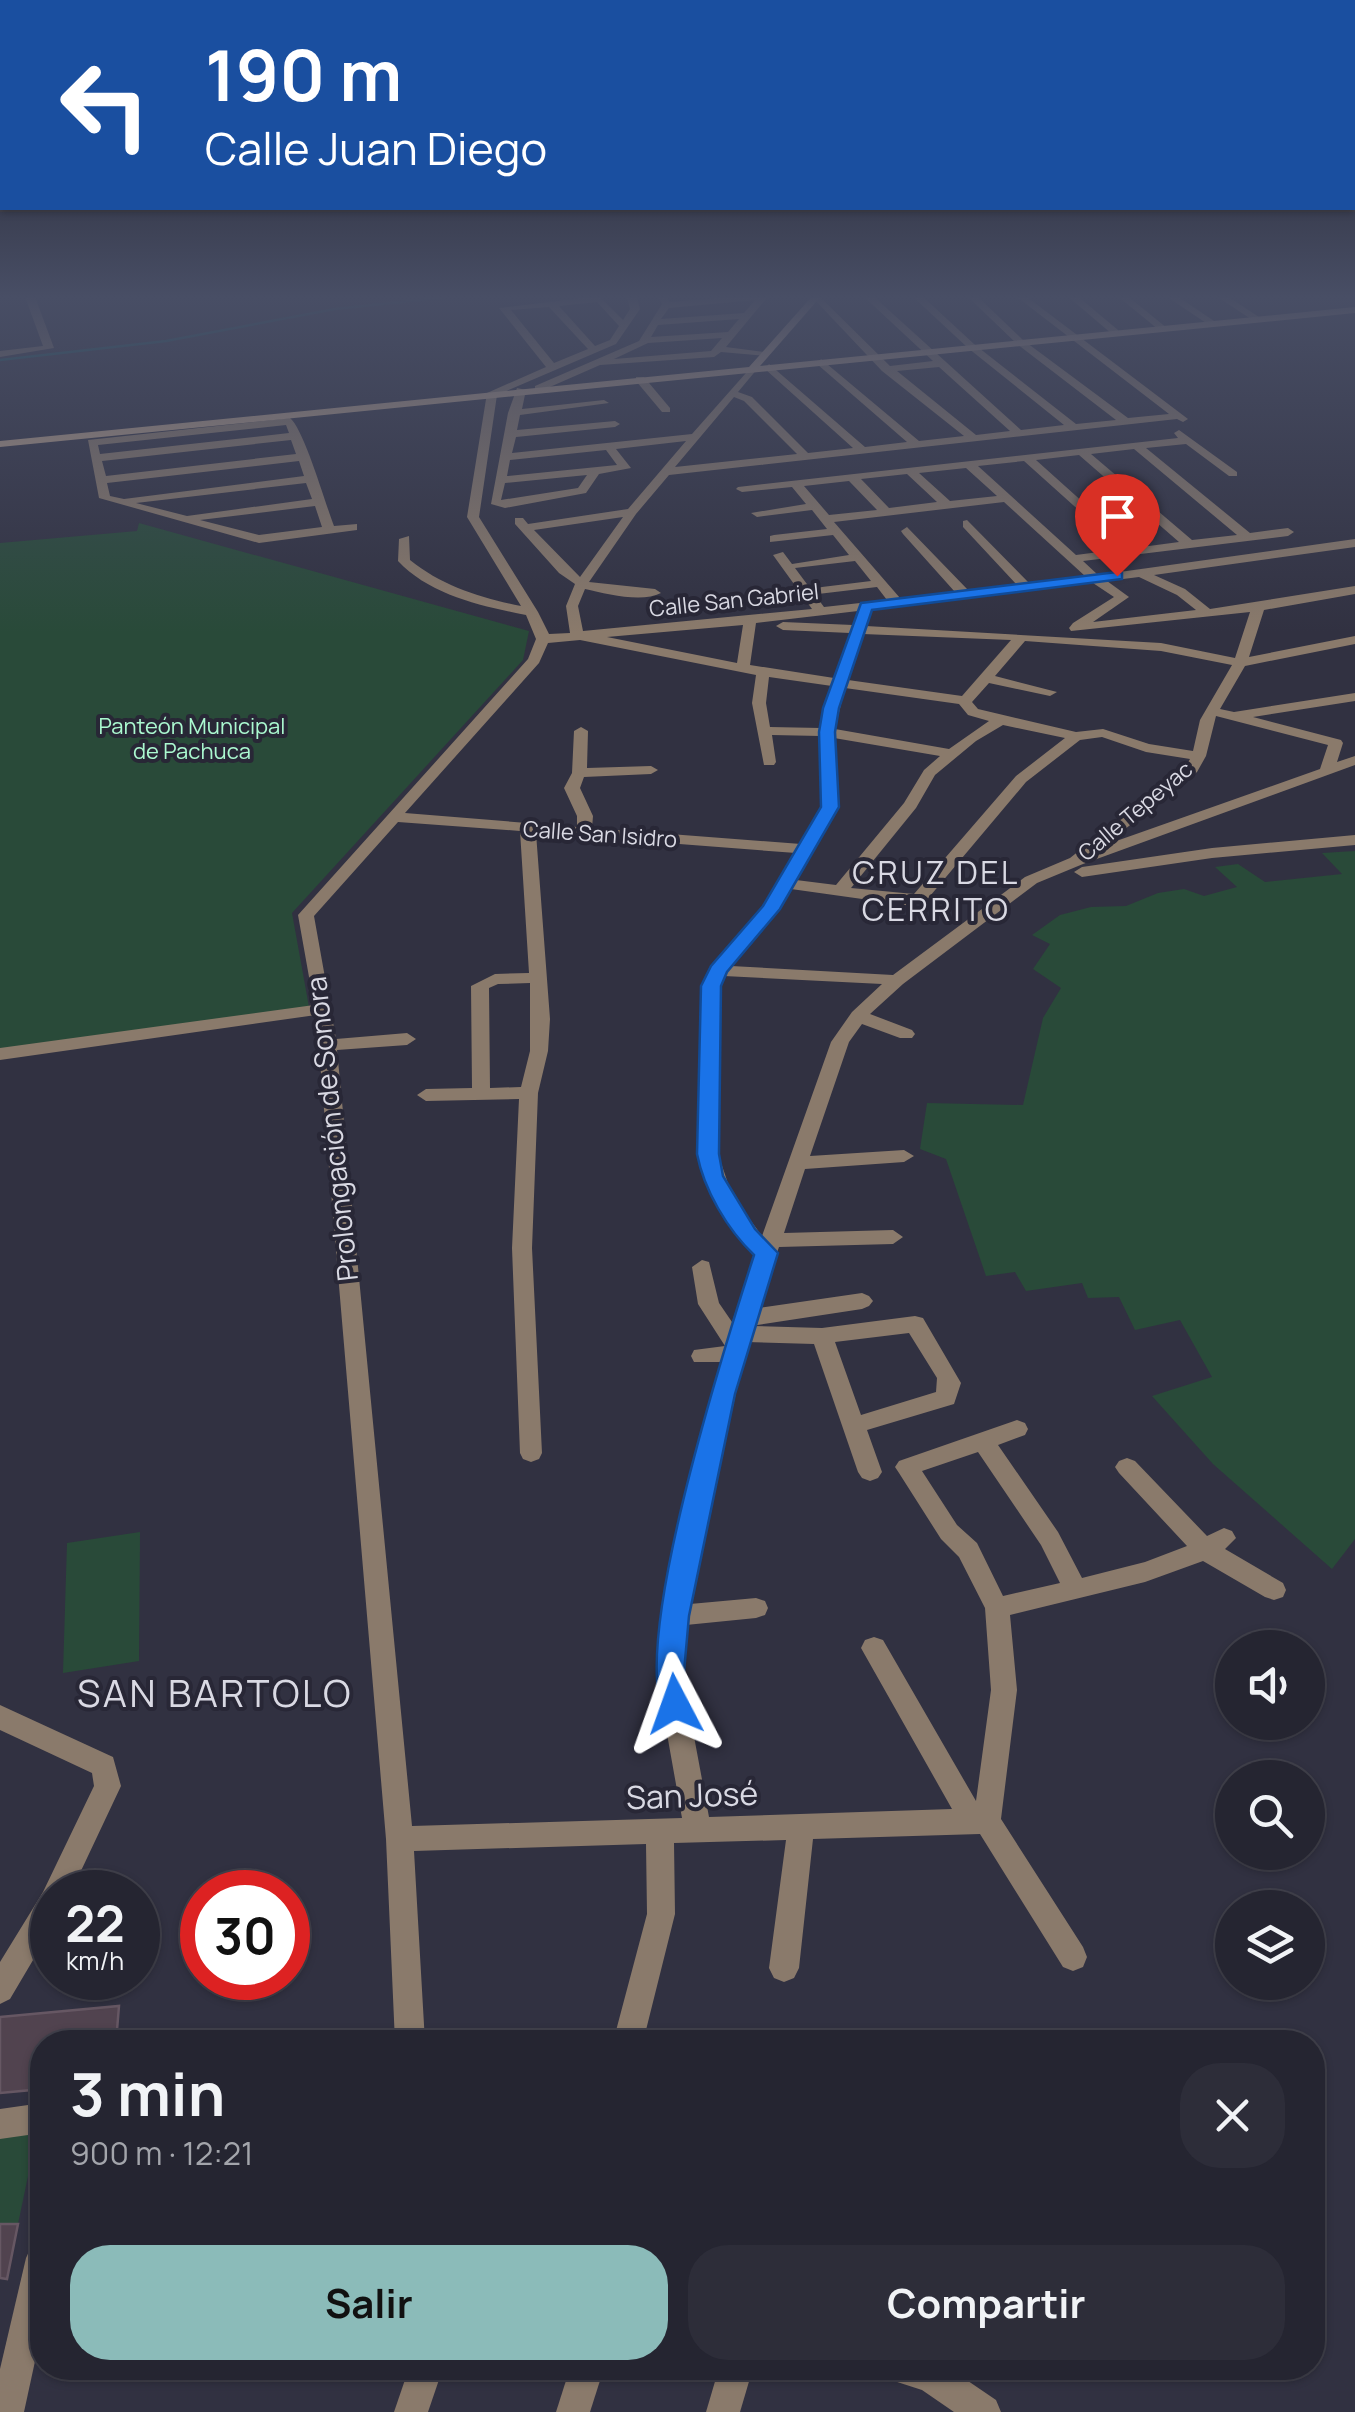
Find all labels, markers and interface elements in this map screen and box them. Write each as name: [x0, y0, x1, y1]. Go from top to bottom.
text: 190 m: [205, 26, 402, 122]
icon: left: [40, 40, 170, 170]
text: Calle Juan Diego: [205, 117, 547, 179]
pin: [1075, 474, 1160, 577]
icon: arrive: [1090, 489, 1145, 544]
street label: Calle San Gabriel: [648, 576, 820, 624]
park label: Panteón Municipal de Pachuca: [99, 711, 285, 766]
street label: Calle Tepeyac: [1071, 754, 1199, 868]
street label: Calle San Isidro: [522, 814, 678, 854]
district label: CRUZ DEL CERRITO: [852, 850, 1020, 931]
street label: Prolongación de Sonora: [296, 975, 366, 1283]
map controls: [1215, 1630, 1325, 2000]
button: sound: [1215, 1630, 1325, 1740]
position arrow: [623, 1652, 727, 1756]
district label: SAN BARTOLO: [77, 1666, 353, 1718]
button: search: [1215, 1760, 1325, 1870]
street label: San José: [625, 1771, 759, 1819]
speed limit sign: 30: [180, 1870, 310, 2000]
text: 22: [65, 1889, 125, 1957]
button: layers: [1215, 1890, 1325, 2000]
text: km/h: [66, 1943, 124, 1978]
text: 3 min: [70, 2052, 225, 2134]
button: close: [1180, 2063, 1285, 2168]
text: 900 m · 12:21: [70, 2131, 254, 2175]
button: Salir: [70, 2245, 668, 2360]
button: Compartir: [688, 2245, 1285, 2360]

